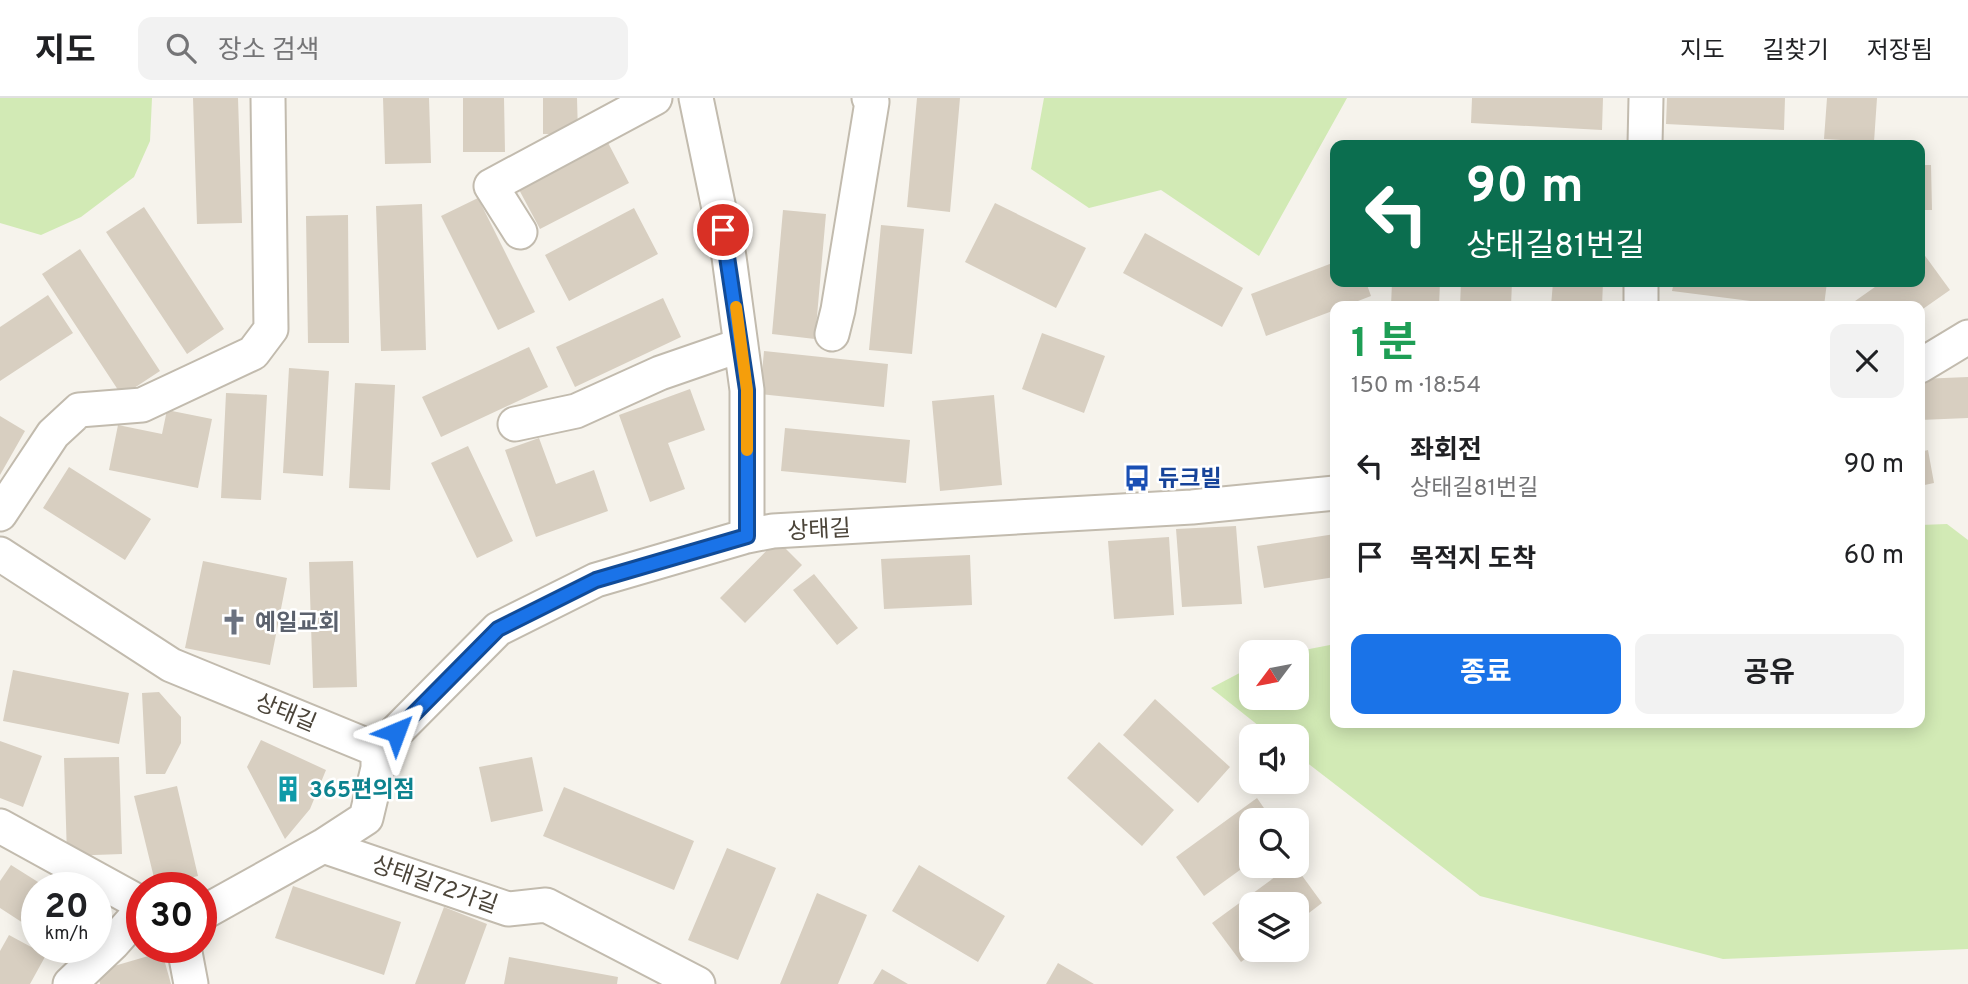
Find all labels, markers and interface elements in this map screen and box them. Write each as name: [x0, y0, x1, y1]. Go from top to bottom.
search box: [138, 17, 628, 80]
icon: search: [162, 29, 200, 67]
text: 지도: [35, 32, 96, 74]
text: 장소 검색: [218, 35, 320, 68]
text: 지도: [1680, 37, 1725, 67]
text: 길찾기: [1763, 37, 1829, 67]
text: 저장됨: [1867, 37, 1933, 67]
text: 90 m: [1466, 158, 1584, 220]
icon: left: [1351, 168, 1442, 259]
pin: [693, 200, 753, 260]
icon: arrive: [704, 211, 742, 249]
text: 상태길81번길: [1466, 228, 1645, 268]
text: 1 분: [1351, 319, 1417, 372]
button: close: [1830, 324, 1904, 398]
text: 150 m · 18:54: [1351, 372, 1481, 401]
text: 좌회전: [1410, 435, 1482, 468]
icon: left: [1351, 447, 1389, 485]
text: 90 m: [1844, 449, 1904, 482]
bus stop icon: 듀크빌: [1122, 463, 1152, 493]
place label: 듀크빌: [1158, 466, 1221, 495]
text: 상태길81번길: [1410, 475, 1538, 504]
street label: 상태길: [787, 515, 852, 548]
icon: arrive: [1351, 538, 1389, 576]
text: 60 m: [1844, 540, 1904, 573]
text: 목적지 도착: [1410, 544, 1536, 577]
church icon: 예일교회: [219, 607, 249, 637]
place label: 예일교회: [255, 610, 340, 639]
button: 종료: [1351, 634, 1621, 714]
button: 공유: [1635, 634, 1904, 714]
north arrow: [1239, 640, 1309, 710]
map controls: [1239, 640, 1309, 962]
street label: 상태길: [250, 689, 320, 740]
position arrow: [359, 695, 433, 769]
button: sound: [1239, 724, 1309, 794]
building icon: 365편의점: [273, 774, 303, 804]
place label: 365편의점: [309, 777, 414, 806]
button: search: [1239, 808, 1309, 878]
street label: 상태길72가길: [367, 851, 501, 921]
speed limit sign: 30: [126, 872, 217, 963]
text: 20: [44, 886, 89, 930]
button: layers: [1239, 892, 1309, 962]
text: km/h: [45, 923, 88, 946]

